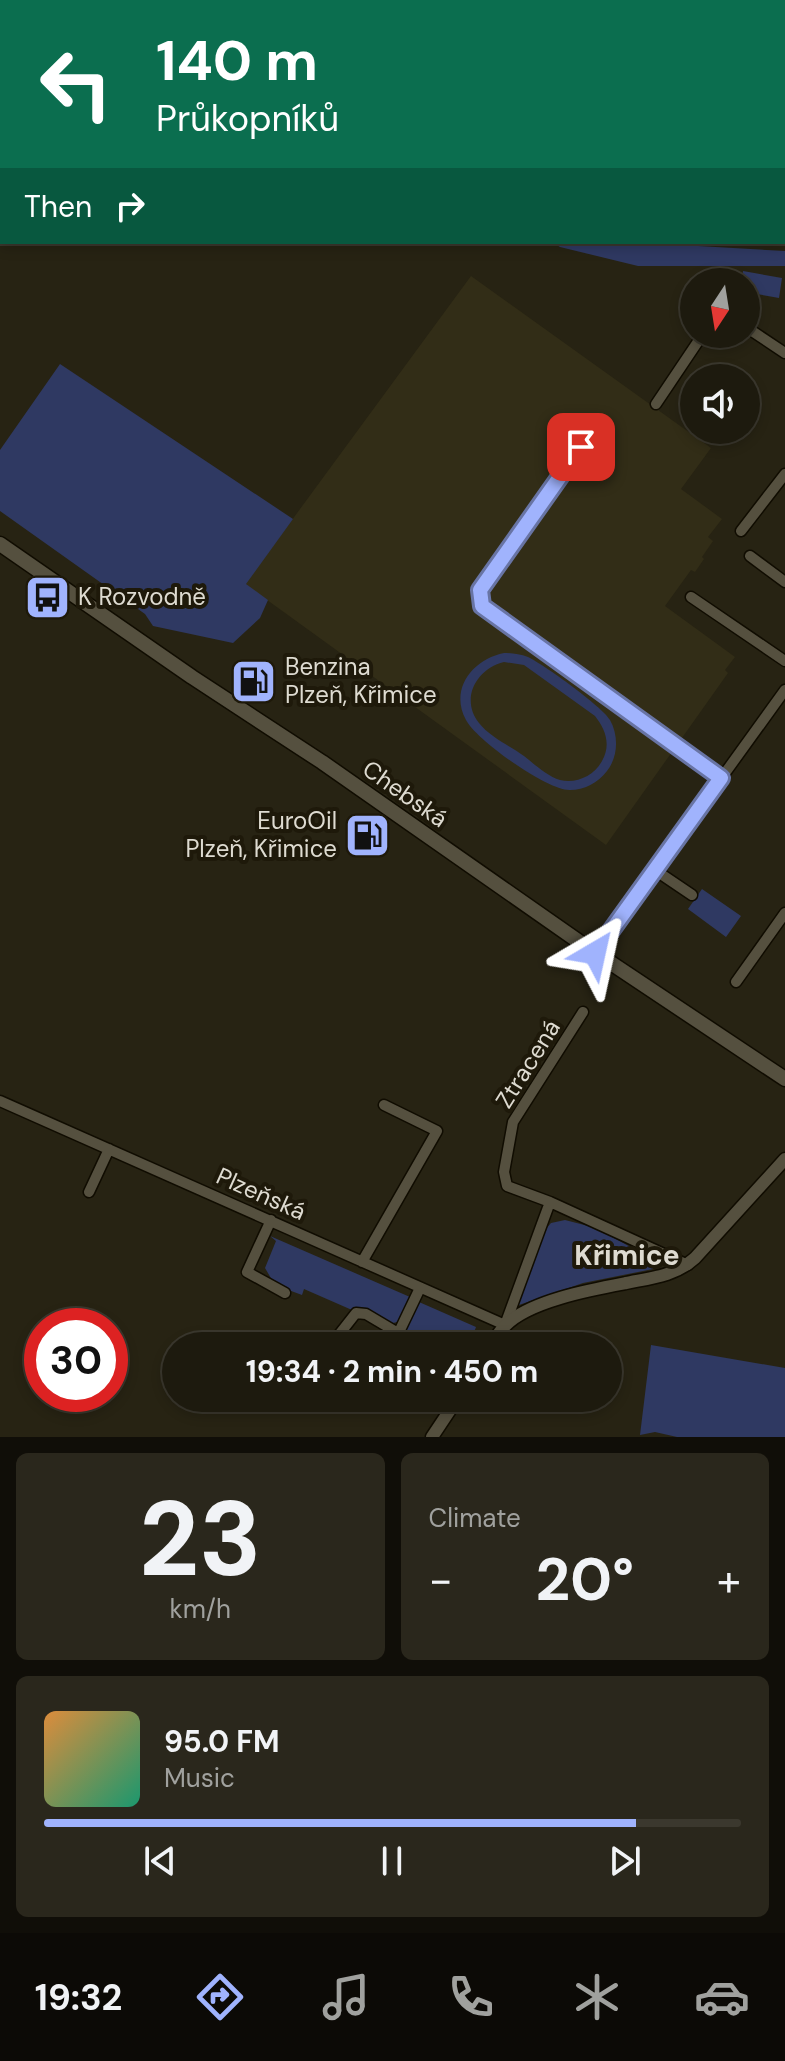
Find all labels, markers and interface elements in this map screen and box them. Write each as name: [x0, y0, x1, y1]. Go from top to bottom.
text: 140 m: [156, 24, 318, 97]
icon: left: [24, 32, 128, 136]
text: Průkopníků: [156, 95, 339, 142]
icon: right: [108, 184, 152, 228]
text: Then: [24, 187, 92, 226]
north arrow: [680, 268, 760, 348]
map controls: [680, 268, 760, 444]
button: sound: [680, 364, 760, 444]
pin: [547, 413, 615, 481]
icon: arrive: [559, 425, 603, 469]
bus stop icon: K Rozvodně: [23, 573, 71, 621]
place label: K Rozvodně: [78, 581, 206, 612]
place label: Benzina Plzeň, Křimice: [285, 651, 437, 710]
fuel station icon: Benzina Plzeň, Křimice: [230, 657, 278, 705]
street label: Chebská: [357, 753, 454, 834]
place label: EuroOil Plzeň, Křimice: [185, 805, 337, 864]
fuel station icon: EuroOil Plzeň, Křimice: [344, 811, 392, 859]
position arrow: [553, 911, 637, 995]
street label: Ztracená: [488, 1014, 567, 1114]
street label: Plzeňská: [212, 1160, 311, 1227]
district label: Křimice: [574, 1237, 680, 1274]
speed limit sign: 30: [24, 1308, 128, 1412]
text: 19:34 · 2 min · 450 m: [246, 1352, 538, 1391]
text: 23: [139, 1472, 262, 1607]
text: Climate: [429, 1501, 521, 1535]
text: 20°: [536, 1540, 634, 1619]
text: −: [429, 1551, 453, 1609]
text: +: [717, 1551, 741, 1609]
text: km/h: [170, 1592, 231, 1626]
text: 95.0 FM: [164, 1722, 280, 1761]
text: Music: [164, 1761, 235, 1795]
icon: previous: [138, 1839, 182, 1883]
icon: pause: [370, 1839, 414, 1883]
icon: next: [603, 1839, 647, 1883]
icon: directions: [192, 1969, 248, 2025]
icon: music: [318, 1969, 374, 2025]
icon: phone: [443, 1969, 499, 2025]
icon: climate: [569, 1969, 625, 2025]
icon: car: [694, 1969, 750, 2025]
text: 19:32: [35, 1974, 122, 2021]

